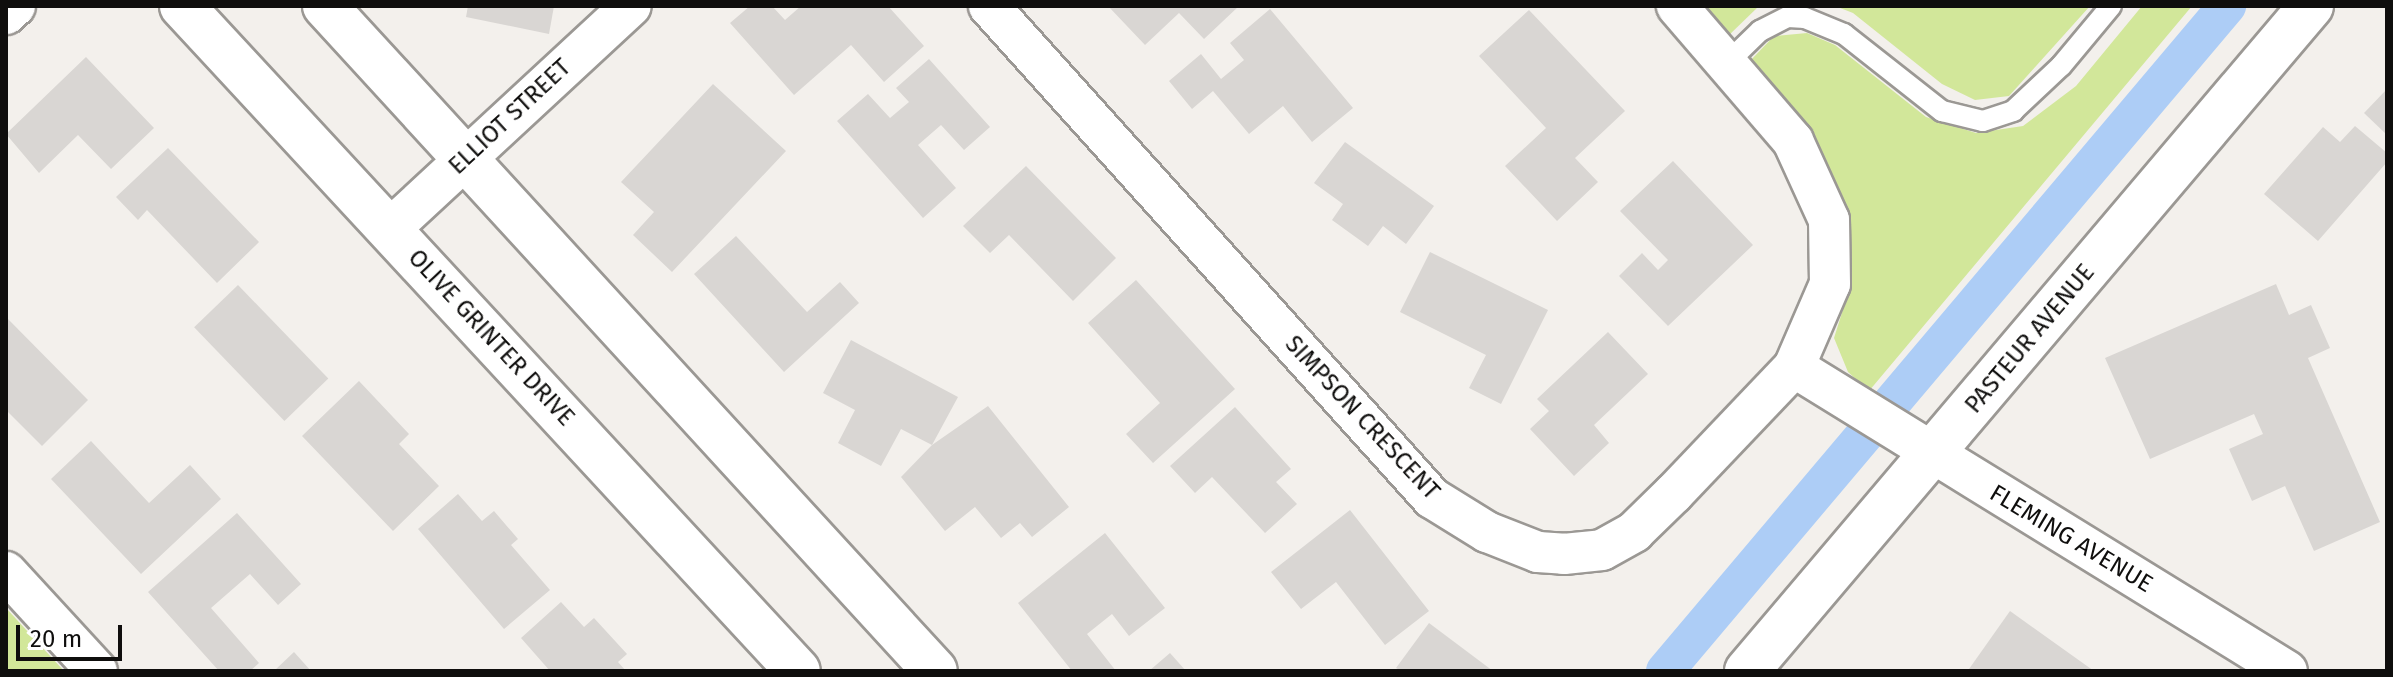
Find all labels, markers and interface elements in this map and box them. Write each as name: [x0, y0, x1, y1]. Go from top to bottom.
street label: ELLIOT STREET: [443, 53, 577, 181]
street label: OLIVE GRINTER DRIVE: [402, 244, 580, 432]
street label: PASTEUR AVENUE: [1959, 259, 2101, 419]
street label: SIMPSON CRESCENT: [1279, 330, 1445, 506]
street label: FLEMING AVENUE: [1984, 479, 2158, 599]
scale bar: [20, 609, 126, 659]
text: 20 m: [30, 625, 82, 653]

